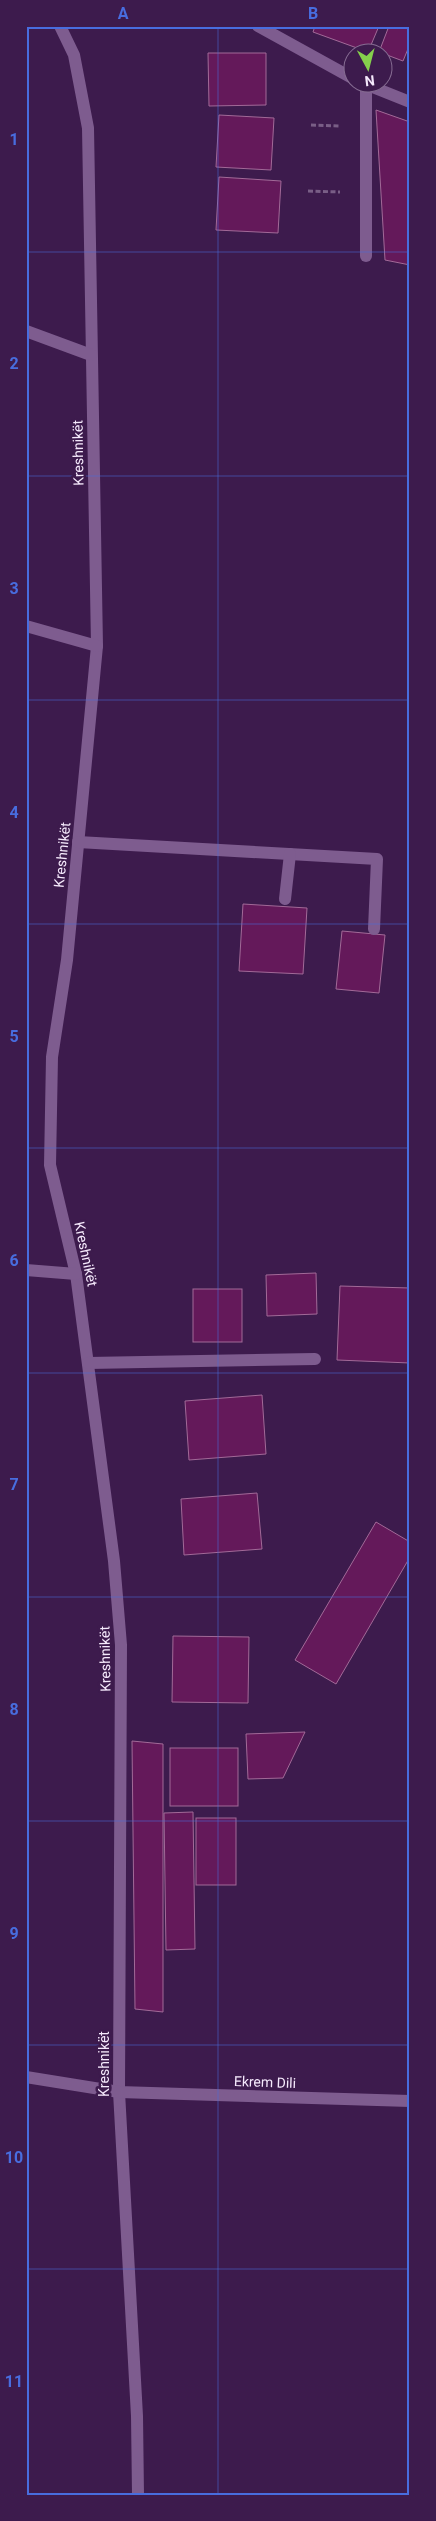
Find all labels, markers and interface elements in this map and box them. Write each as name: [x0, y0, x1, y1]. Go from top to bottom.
text: A: [118, 4, 129, 23]
text: B: [308, 4, 318, 23]
north arrow: [344, 42, 394, 92]
text: N: [364, 72, 375, 89]
text: 1: [9, 130, 19, 149]
text: 2: [9, 354, 19, 373]
street label: Kreshnikët: [69, 420, 87, 486]
text: 3: [9, 579, 19, 598]
text: 4: [9, 803, 19, 822]
street label: Kreshnikët: [51, 821, 73, 889]
text: 5: [9, 1027, 19, 1046]
street label: Kreshnikët: [71, 1220, 101, 1288]
text: 6: [9, 1251, 19, 1270]
text: 7: [9, 1475, 19, 1494]
street label: Kreshnikët: [96, 1626, 114, 1692]
text: 8: [9, 1700, 19, 1719]
text: 9: [9, 1924, 19, 1943]
street label: Kreshnikët: [96, 2031, 112, 2097]
street label: Ekrem Dili: [234, 2073, 296, 2091]
text: 10: [5, 2148, 23, 2167]
text: 11: [5, 2372, 23, 2391]

